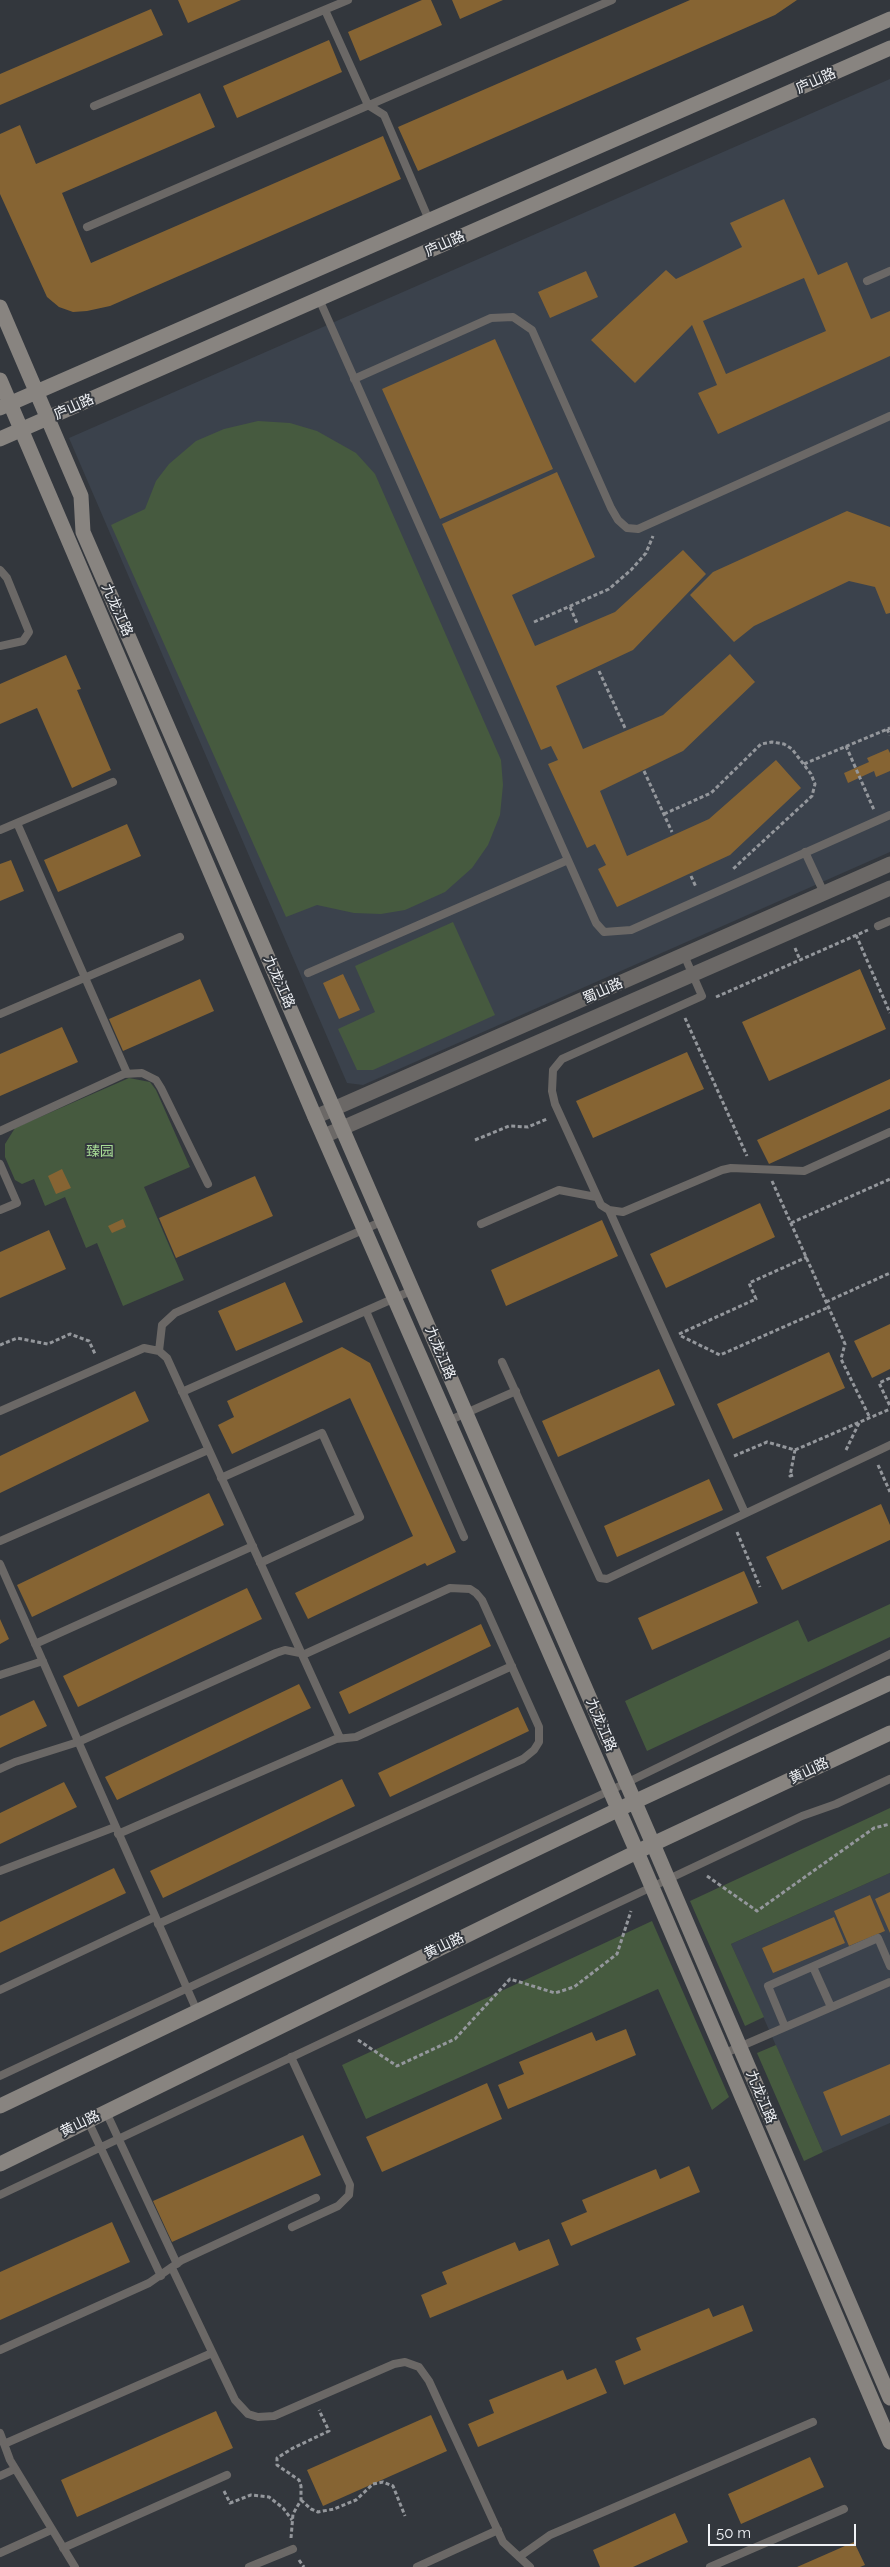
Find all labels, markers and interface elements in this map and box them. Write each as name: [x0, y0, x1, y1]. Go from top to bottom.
street label: 庐山路: [793, 65, 839, 97]
street label: 庐山路: [422, 228, 468, 260]
street label: 庐山路: [51, 391, 97, 423]
street label: 九龙江路: [98, 581, 136, 639]
street label: 九龙江路: [260, 953, 298, 1011]
street label: 蜀山路: [580, 975, 626, 1007]
park label: 臻园: [86, 1144, 114, 1160]
street label: 九龙江路: [421, 1324, 459, 1382]
street label: 九龙江路: [582, 1696, 620, 1754]
street label: 黄山路: [786, 1755, 832, 1787]
street label: 黄山路: [421, 1929, 467, 1963]
street label: 九龙江路: [742, 2068, 780, 2126]
street label: 黄山路: [57, 2107, 103, 2141]
scale bar: [710, 2514, 858, 2546]
text: 50 m: [716, 2524, 751, 2542]

